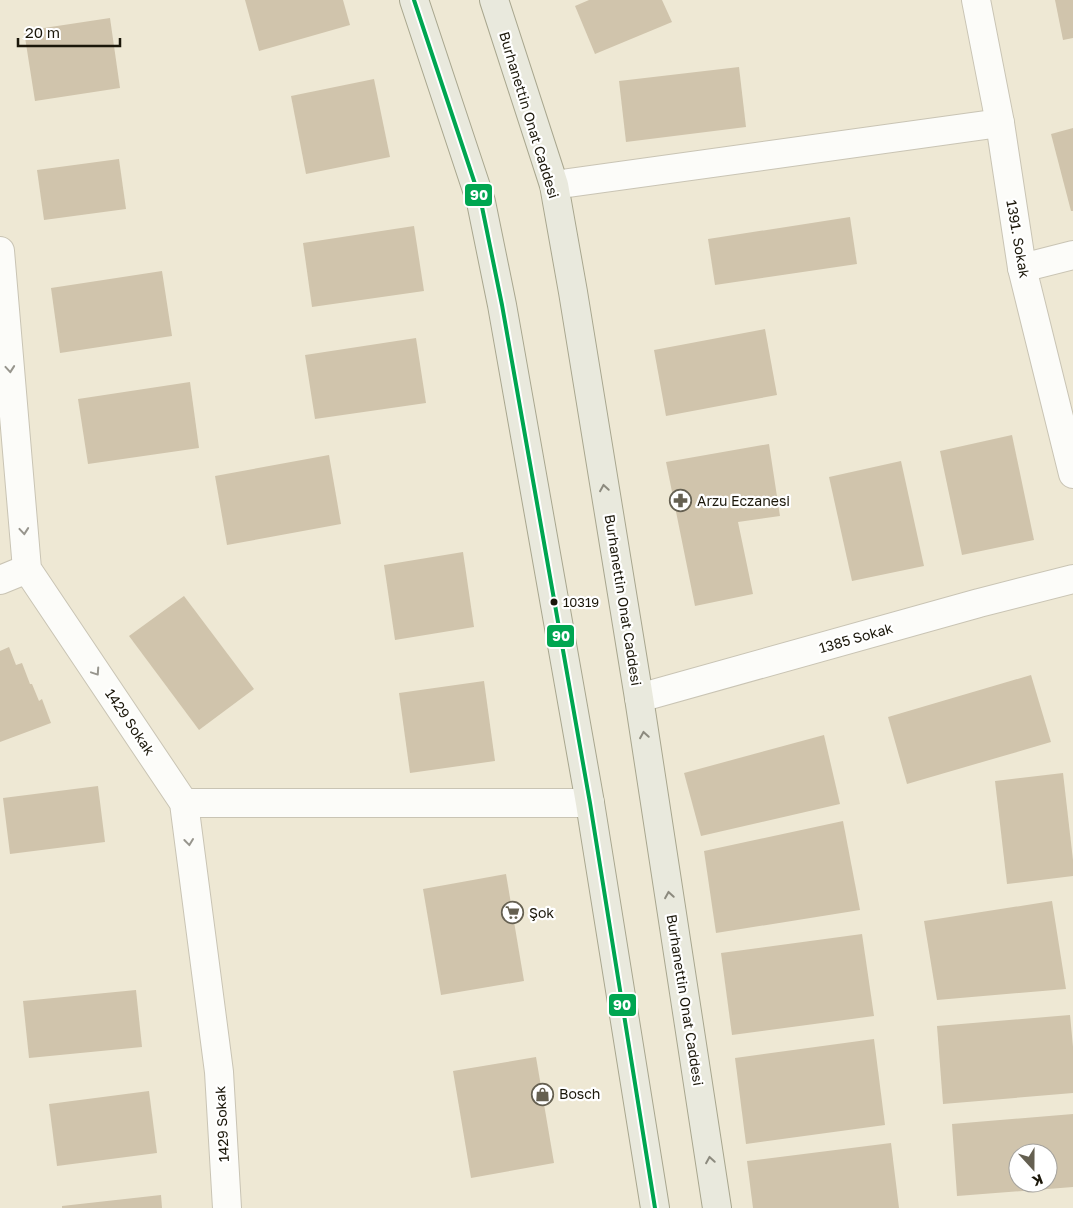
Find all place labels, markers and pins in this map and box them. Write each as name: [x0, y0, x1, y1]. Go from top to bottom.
pharmacy icon: Arzu Eczanesi: [669, 489, 693, 513]
place label: Arzu Eczanesi: [697, 492, 790, 509]
place label: 10319: [563, 594, 599, 610]
marker: 10319: [549, 597, 559, 607]
supermarket icon: Şok: [501, 901, 525, 925]
place label: Şok: [529, 904, 554, 921]
shop icon: Bosch: [531, 1082, 555, 1106]
place label: Bosch: [559, 1085, 600, 1102]

